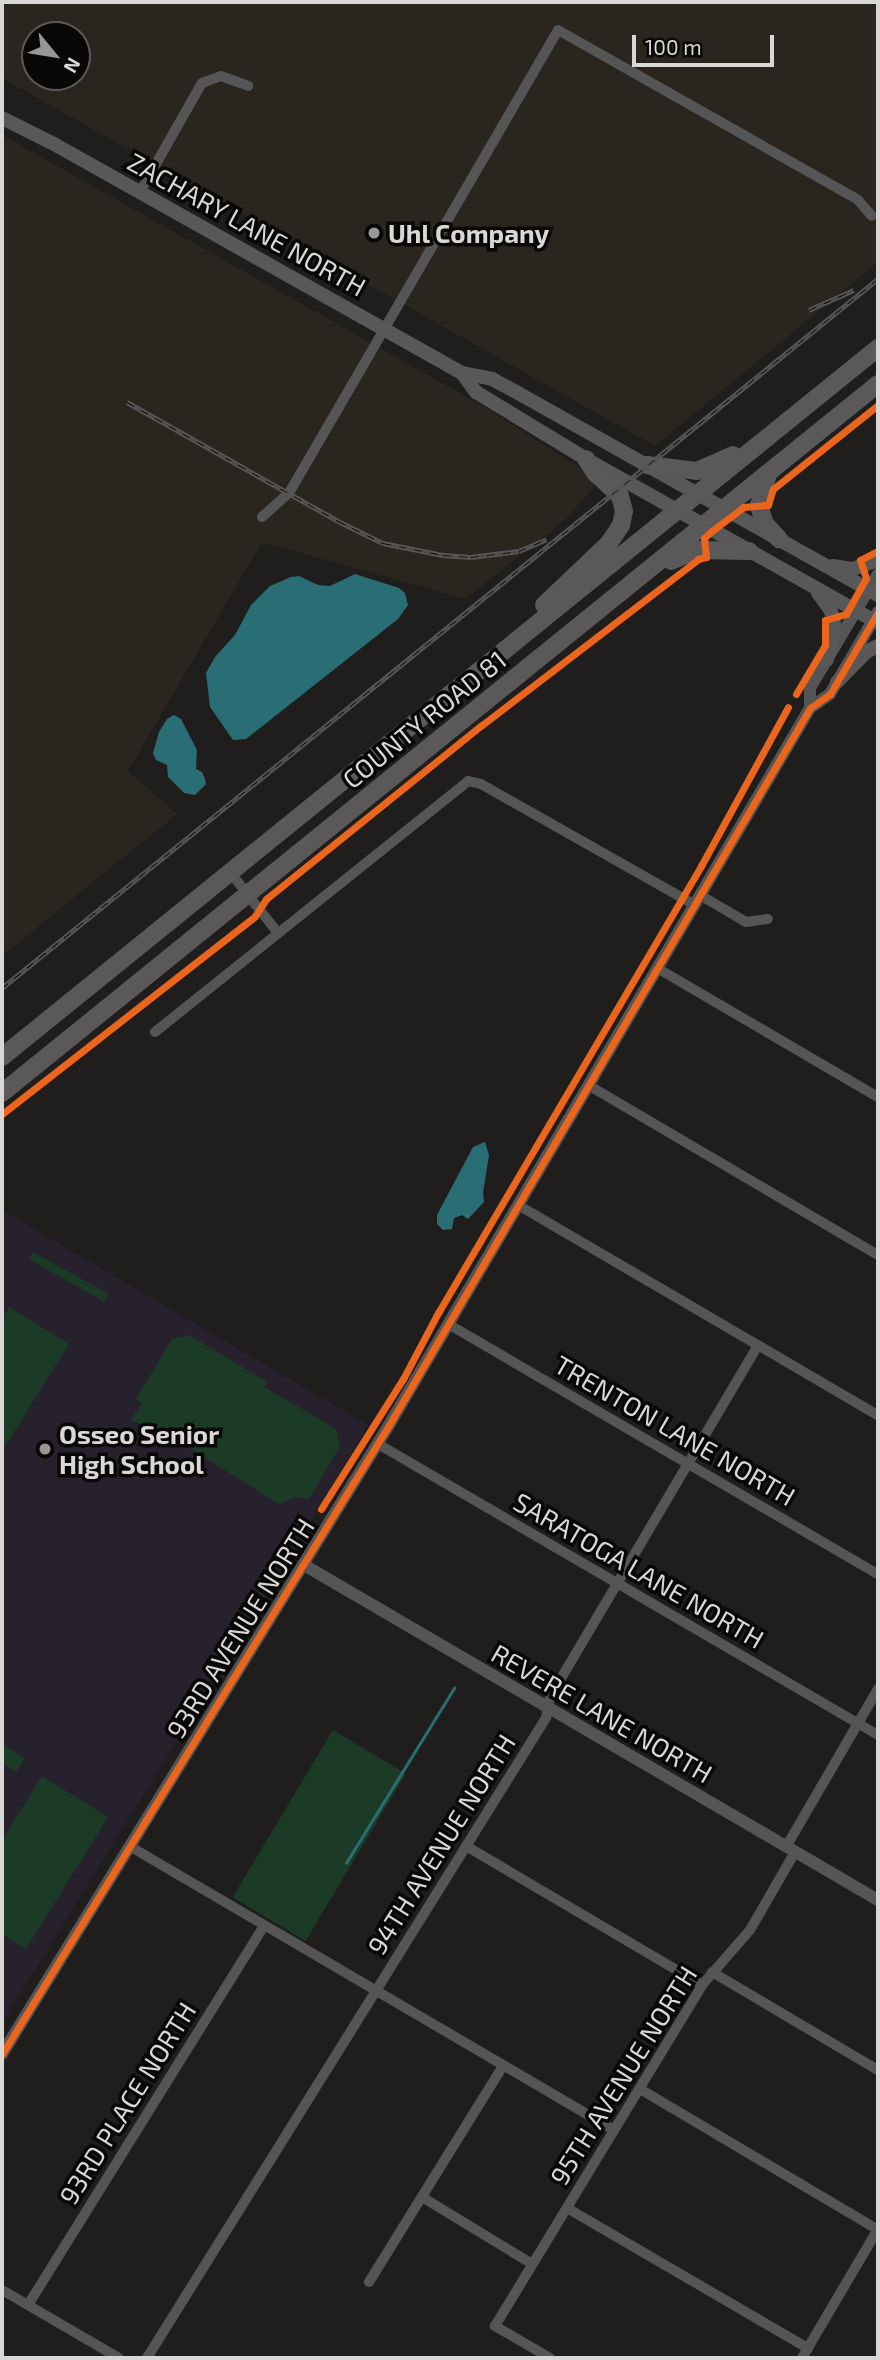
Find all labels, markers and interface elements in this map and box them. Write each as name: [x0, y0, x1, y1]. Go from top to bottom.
north arrow: [21, 21, 91, 91]
scale bar: [635, 21, 777, 65]
text: 100 m: [645, 34, 702, 59]
text: N: [59, 54, 86, 77]
street label: ZACHARY LANE NORTH: [122, 145, 372, 303]
place label: Uhl Company: [388, 217, 550, 249]
marker: Uhl Company: [366, 225, 382, 241]
street label: COUNTY ROAD 81: [336, 643, 512, 795]
street label: TRENTON LANE NORTH: [549, 1348, 801, 1512]
place label: Osseo Senior High School: [59, 1418, 219, 1480]
marker: Osseo Senior High School: [37, 1441, 53, 1457]
street label: SARATOGA LANE NORTH: [508, 1485, 770, 1655]
street label: 93RD AVENUE NORTH: [159, 1512, 321, 1744]
street label: REVERE LANE NORTH: [486, 1637, 718, 1789]
street label: 94TH AVENUE NORTH: [360, 1728, 522, 1960]
street label: 95TH AVENUE NORTH: [543, 1960, 703, 2190]
street label: 93RD PLACE NORTH: [52, 1996, 202, 2210]

